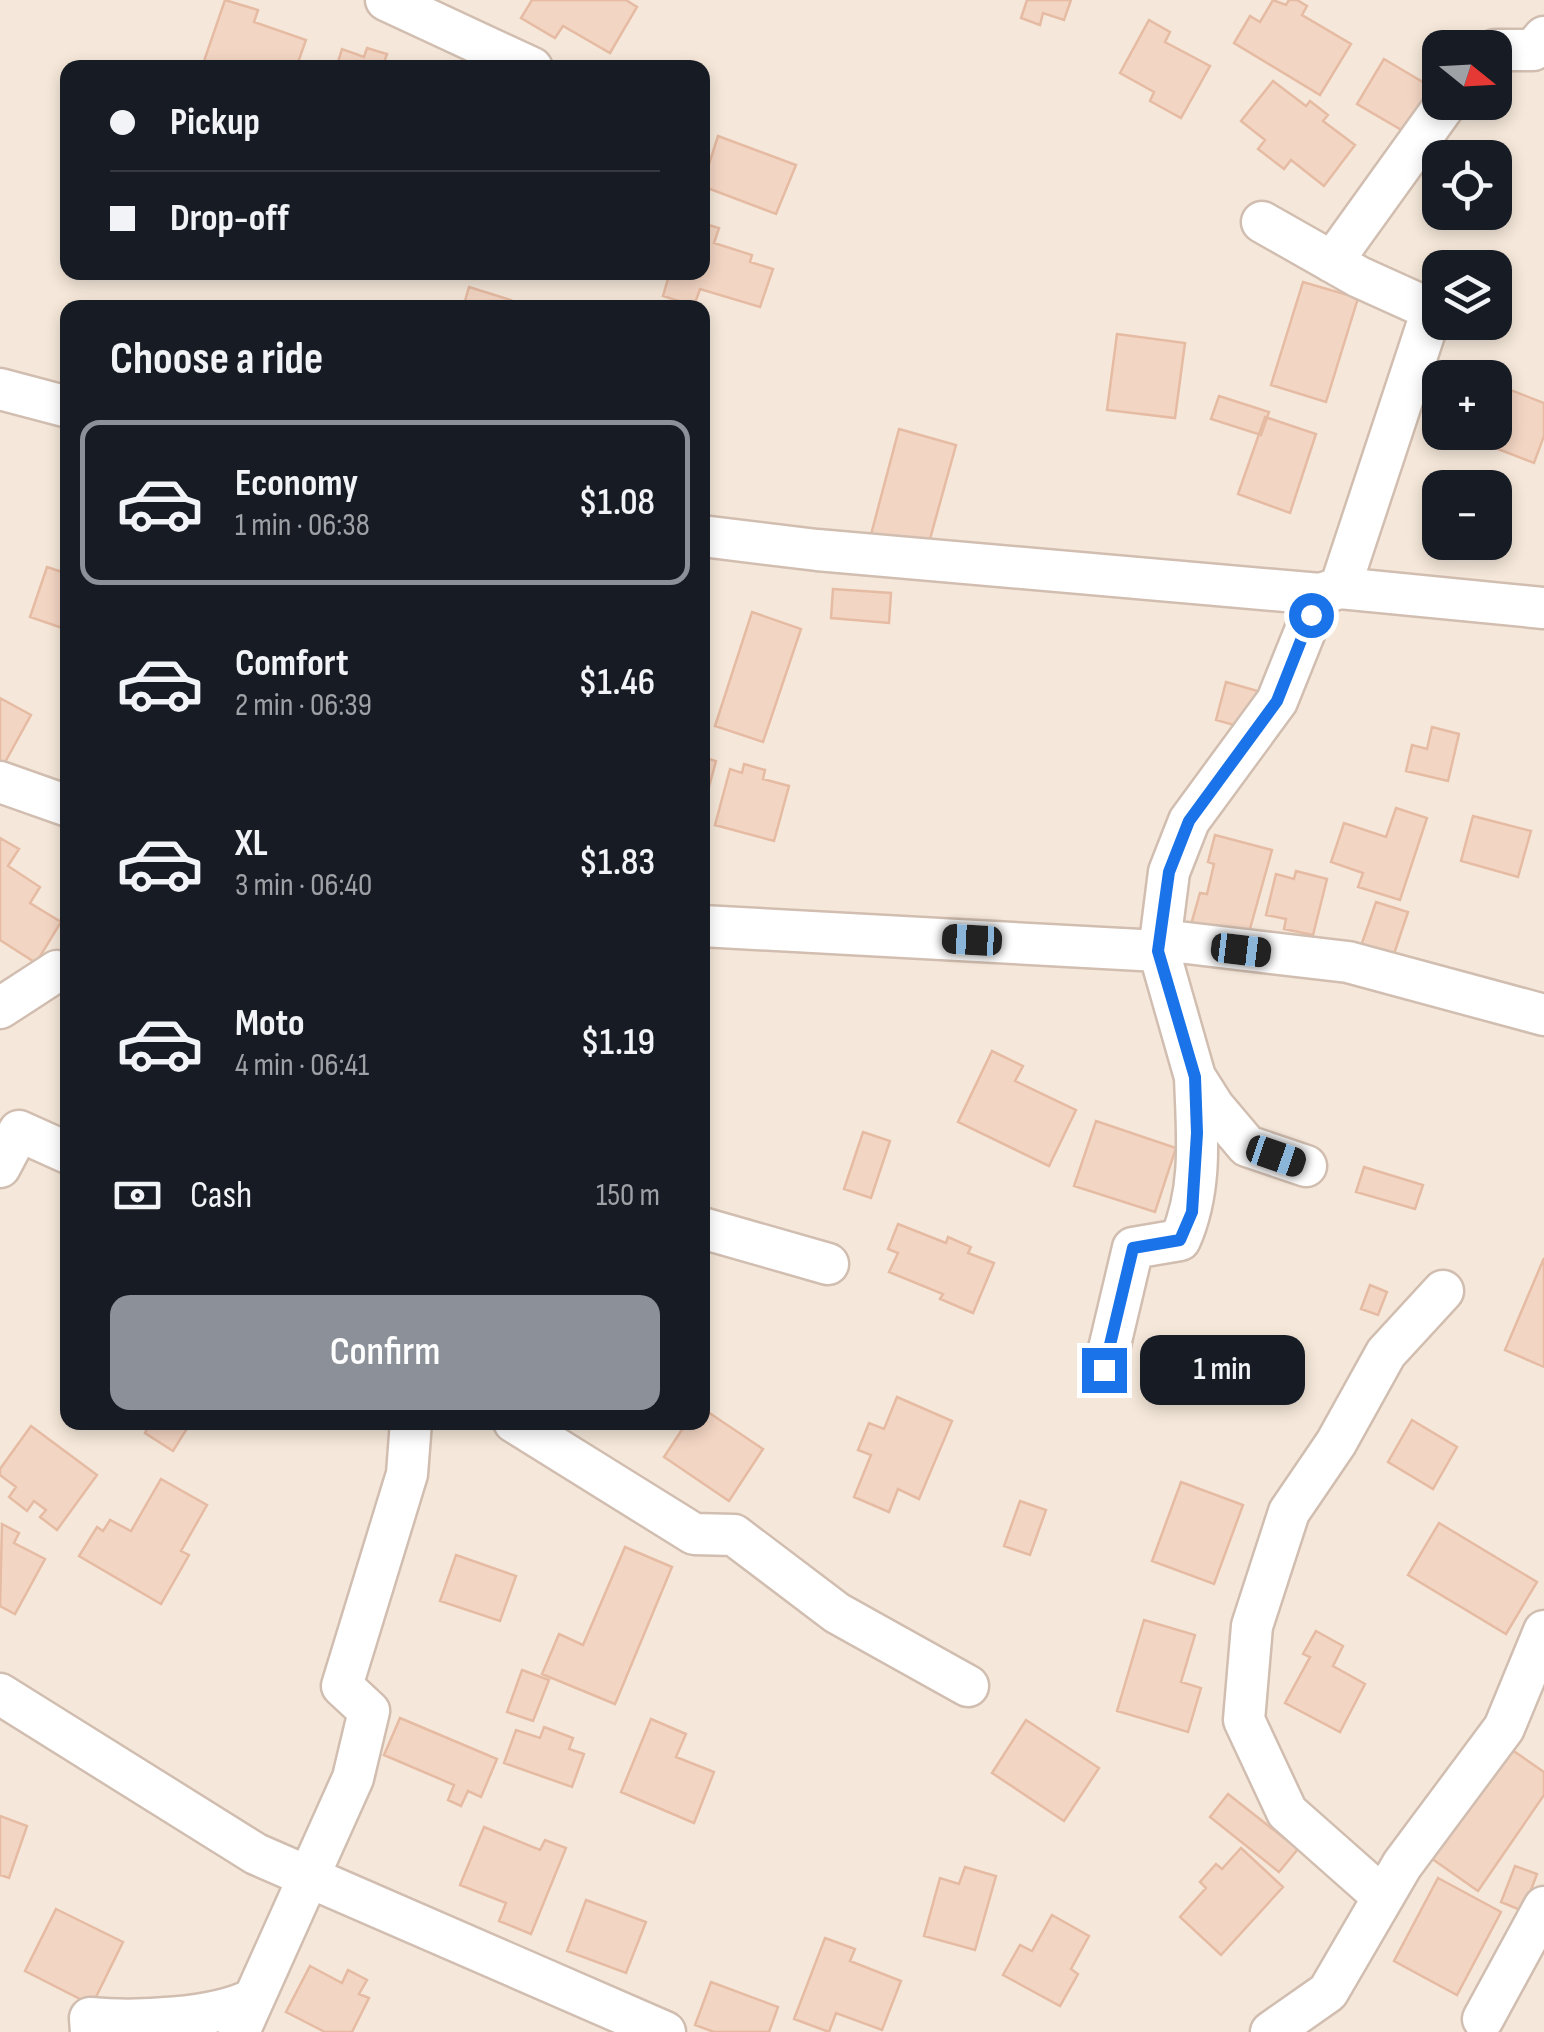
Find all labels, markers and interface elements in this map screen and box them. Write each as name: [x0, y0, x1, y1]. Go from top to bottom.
north arrow: [1422, 30, 1512, 120]
map controls: [1422, 30, 1512, 560]
text: Pickup: [170, 100, 260, 145]
button: locate: [1422, 140, 1512, 230]
text: Drop-off: [170, 196, 289, 241]
button: layers: [1422, 250, 1512, 340]
text: Choose a ride: [110, 332, 323, 387]
button: +: [1422, 360, 1512, 450]
icon: car: [115, 458, 205, 548]
text: Economy: [235, 461, 358, 506]
button: −: [1422, 470, 1512, 560]
text: $1.08: [578, 480, 655, 525]
text: 1 min · 06:38: [235, 506, 370, 545]
route start: [1289, 593, 1334, 638]
icon: car: [115, 638, 205, 728]
text: Comfort: [235, 641, 349, 686]
text: $1.46: [578, 660, 655, 705]
text: 2 min · 06:39: [235, 686, 372, 725]
icon: car: [115, 818, 205, 908]
text: XL: [235, 821, 268, 866]
text: $1.83: [579, 840, 655, 885]
text: 3 min · 06:40: [235, 866, 372, 905]
car: [941, 923, 1003, 957]
car: [1209, 931, 1273, 969]
icon: car: [115, 998, 205, 1088]
text: Moto: [235, 1001, 305, 1046]
text: $1.19: [580, 1020, 655, 1065]
text: 4 min · 06:41: [235, 1046, 369, 1085]
car: [1243, 1132, 1309, 1180]
icon: cash: [110, 1168, 165, 1223]
text: Cash: [190, 1173, 252, 1218]
text: 150 m: [596, 1176, 660, 1215]
button: Confirm: [110, 1295, 660, 1410]
callout: 1 min: [1139, 1335, 1304, 1405]
route end: [1082, 1348, 1127, 1393]
text: 1 min: [1193, 1350, 1252, 1389]

